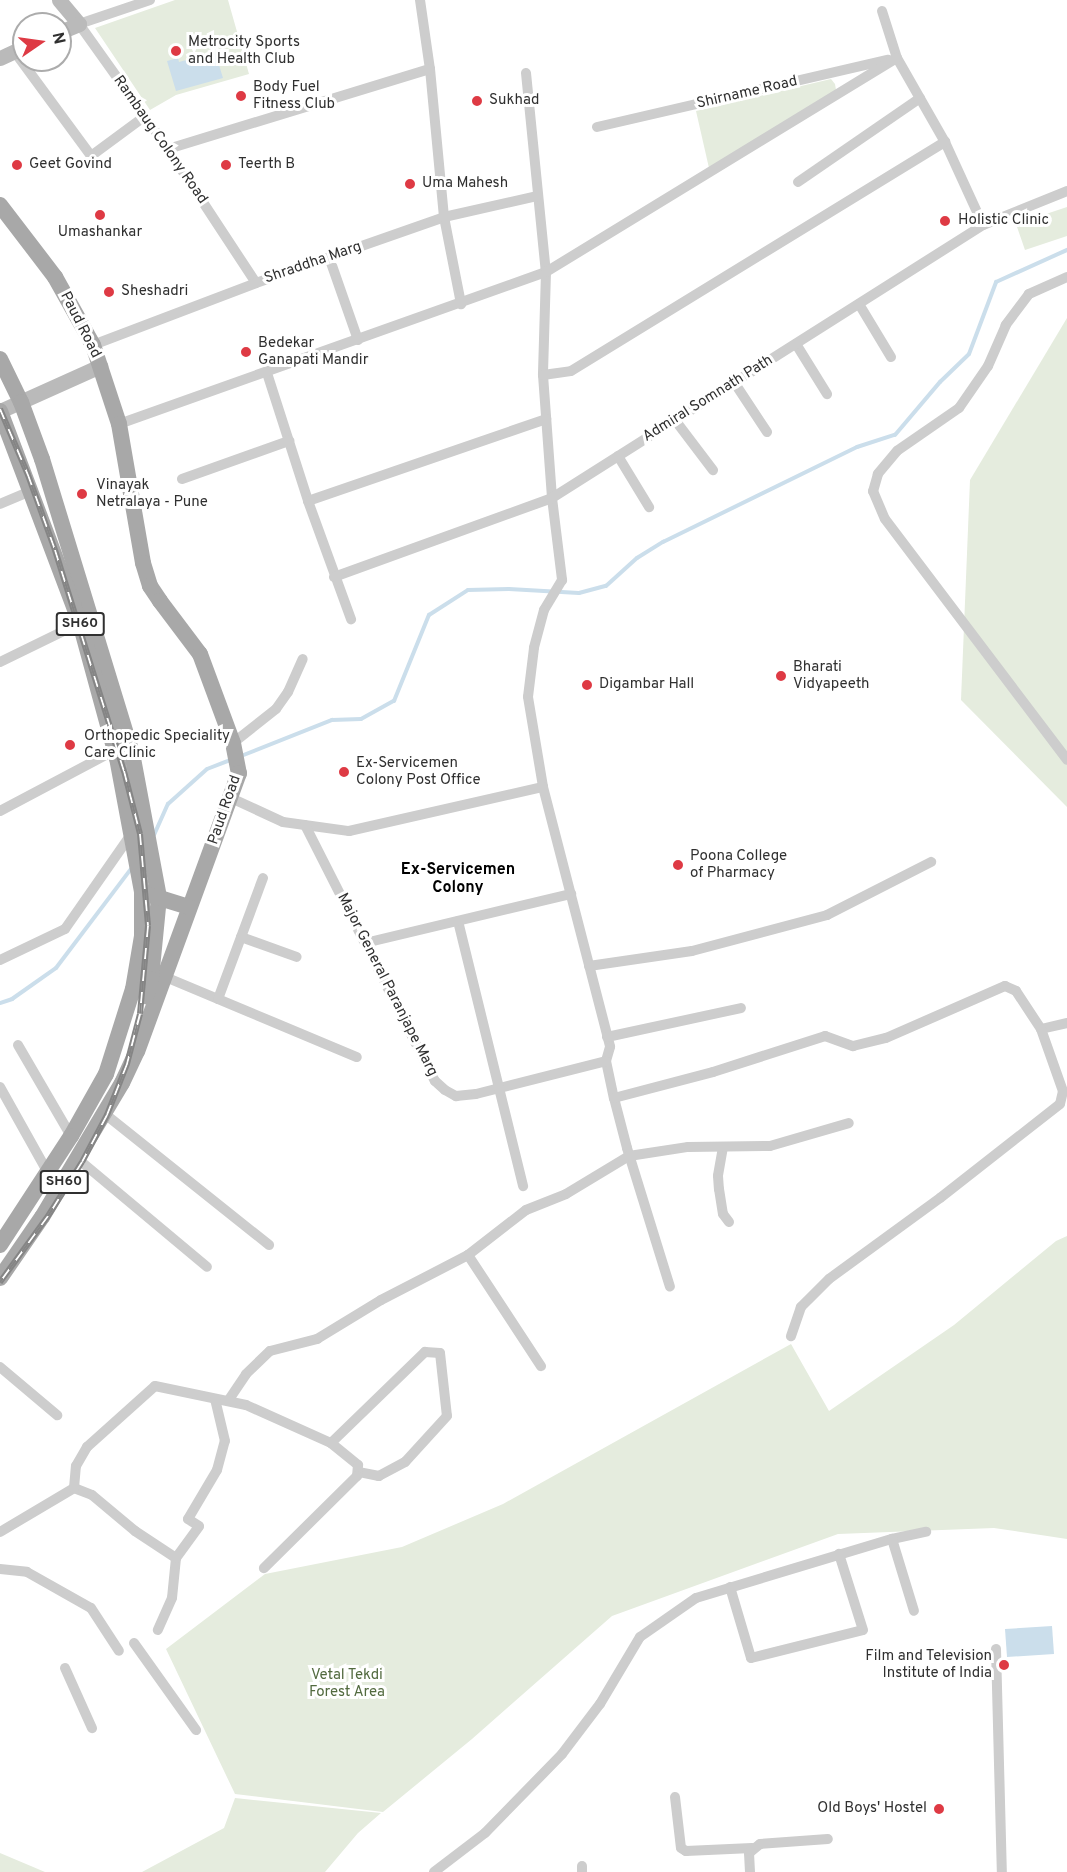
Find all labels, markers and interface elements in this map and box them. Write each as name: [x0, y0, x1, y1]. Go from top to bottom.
north arrow: [12, 12, 72, 72]
text: N: [47, 31, 69, 46]
place label: Metrocity Sports and Health Club: [188, 33, 300, 68]
marker: Metrocity Sports and Health Club: [169, 44, 183, 58]
street label: Rambaug Colony Road: [109, 72, 211, 208]
street label: Shirname Road: [695, 73, 799, 113]
place label: Body Fuel Fitness Club: [253, 78, 335, 113]
marker: Body Fuel Fitness Club: [234, 89, 248, 103]
place label: Sukhad: [489, 92, 539, 110]
marker: Sukhad: [470, 94, 484, 108]
place label: Geet Govind: [29, 156, 112, 174]
place label: Teerth B: [238, 156, 295, 174]
marker: Geet Govind: [10, 158, 24, 172]
marker: Teerth B: [219, 158, 233, 172]
place label: Uma Mahesh: [422, 175, 508, 193]
marker: Uma Mahesh: [403, 177, 417, 191]
marker: Umashankar: [93, 208, 107, 222]
marker: Holistic Clinic: [936, 212, 954, 230]
place label: Holistic Clinic: [958, 212, 1049, 230]
place label: Umashankar: [58, 224, 142, 242]
street label: Shraddha Marg: [262, 238, 364, 288]
place label: Sheshadri: [121, 283, 188, 301]
marker: Sheshadri: [102, 285, 116, 299]
street label: Paud Road: [56, 289, 104, 361]
place label: Bedekar Ganapati Mandir: [258, 334, 369, 369]
marker: Bedekar Ganapati Mandir: [239, 345, 253, 359]
street label: Admiral Somnath Path: [640, 352, 776, 446]
place label: Vinayak Netralaya - Pune: [96, 476, 208, 511]
marker: Vinayak Netralaya - Pune: [73, 485, 91, 503]
road number: SH60: [54, 613, 106, 635]
place label: Bharati Vidyapeeth: [793, 658, 870, 693]
marker: Bharati Vidyapeeth: [774, 669, 788, 683]
place label: Digambar Hall: [599, 676, 694, 694]
marker: Digambar Hall: [580, 678, 594, 692]
place label: Orthopedic Speciality Care Clinic: [84, 727, 230, 762]
marker: Orthopedic Speciality Care Clinic: [61, 736, 79, 754]
place label: Ex-Servicemen Colony Post Office: [356, 754, 481, 789]
marker: Ex-Servicemen Colony Post Office: [337, 765, 351, 779]
street label: Paud Road: [205, 773, 245, 847]
place label: Poona College of Pharmacy: [690, 847, 787, 882]
marker: Poona College of Pharmacy: [671, 858, 685, 872]
district label: Ex-Servicemen Colony: [401, 860, 515, 898]
street label: Major General Paranjape Marg: [333, 890, 441, 1080]
road number: SH60: [38, 1171, 90, 1193]
place label: Film and Television Institute of India: [865, 1647, 992, 1682]
marker: Film and Television Institute of India: [997, 1658, 1011, 1672]
park label: Vetal Tekdi Forest Area: [309, 1666, 385, 1701]
place label: Old Boys' Hostel: [817, 1800, 927, 1818]
marker: Old Boys' Hostel: [932, 1802, 946, 1816]

